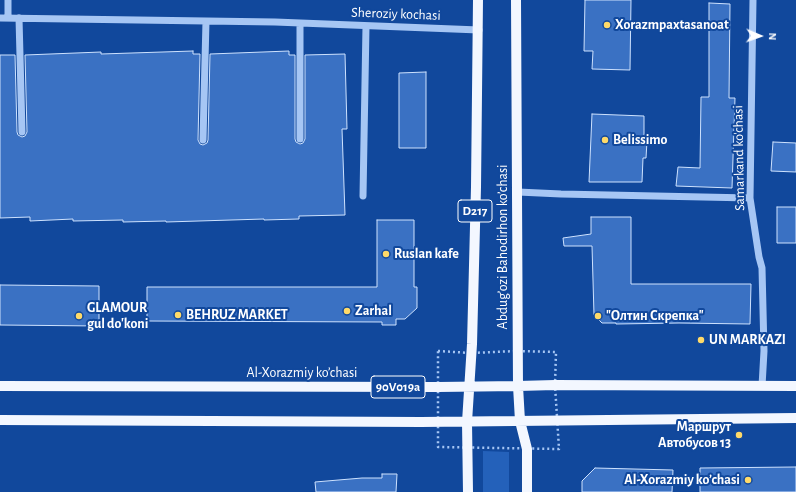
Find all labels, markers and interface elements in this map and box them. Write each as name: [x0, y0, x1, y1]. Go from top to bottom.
street label: Sheroziy kochasi: [351, 4, 441, 24]
north arrow: [740, 16, 780, 56]
place label: Xorazmpaxtasanoat: [615, 17, 729, 33]
marker: Xorazmpaxtasanoat: [602, 20, 612, 30]
text: N: [767, 32, 778, 40]
street label: Samarkand ko'chasi: [730, 105, 748, 211]
place label: Belissimo: [613, 132, 668, 148]
marker: Belissimo: [600, 135, 610, 145]
street label: Abdug’ozi Bahodirhon ko’chasi: [495, 165, 511, 329]
road number: D217: [458, 200, 492, 222]
place label: Ruslan kafe: [394, 246, 459, 262]
marker: Ruslan kafe: [381, 249, 391, 259]
place label: GLAMOUR gul do'koni: [87, 300, 148, 332]
place label: Zarhal: [355, 303, 392, 319]
marker: Zarhal: [342, 306, 352, 316]
place label: BEHRUZ MARKET: [186, 307, 288, 323]
place label: "Олтин Скрепка": [606, 308, 704, 324]
marker: BEHRUZ MARKET: [173, 310, 183, 320]
marker: GLAMOUR gul do'koni: [74, 311, 84, 321]
marker: "Олтин Скрепка": [593, 311, 603, 321]
place label: UN MARKAZI: [709, 332, 786, 348]
marker: UN MARKAZI: [696, 335, 706, 345]
street label: Al-Xorazmiy ko’chasi: [246, 365, 358, 381]
road number: 90V019a: [371, 376, 425, 398]
place label: Маршрут Автобусов 13: [658, 419, 731, 452]
marker: Маршрут Автобусов 13: [734, 430, 744, 440]
place label: Al-Xorazmiy ko’chasi: [624, 472, 740, 488]
marker: Al-Xorazmiy ko’chasi: [743, 475, 753, 485]

